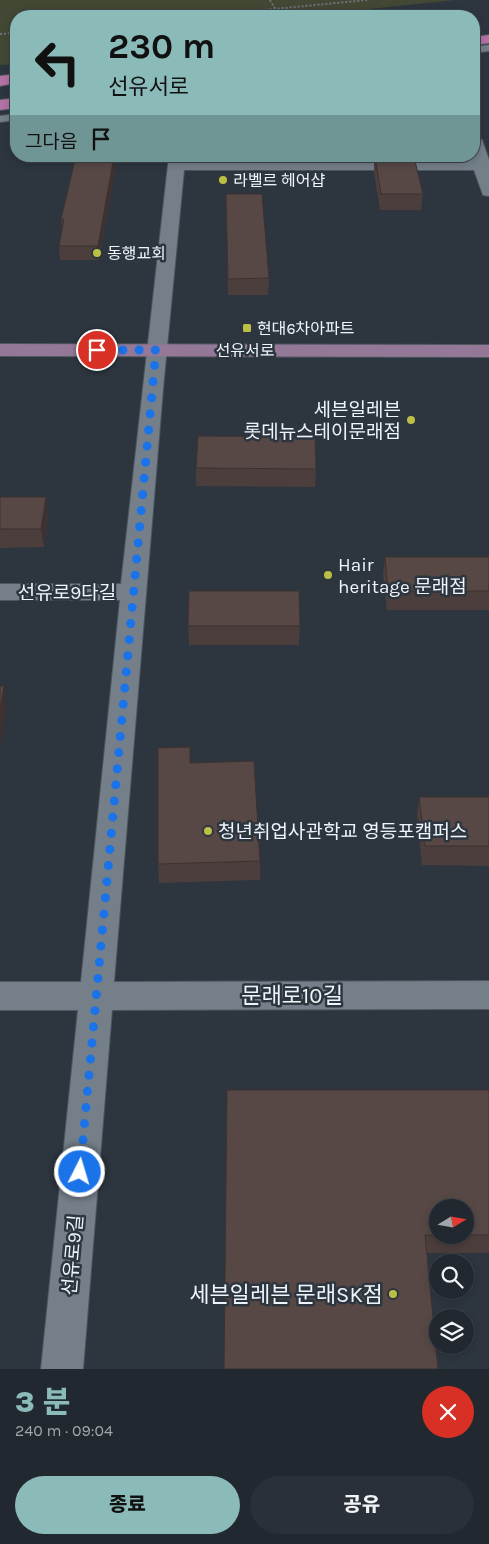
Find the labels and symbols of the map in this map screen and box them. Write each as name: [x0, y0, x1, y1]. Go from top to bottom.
place label: 라벨르 헤어샵: [233, 171, 325, 190]
marker: 라벨르 헤어샵: [217, 174, 229, 186]
place label: 동행교회: [107, 244, 166, 263]
marker: 동행교회: [91, 247, 103, 259]
place label: 현대6차아파트: [257, 319, 354, 338]
marker: 현대6차아파트: [241, 322, 253, 334]
pin: [76, 329, 118, 371]
street label: 선유서로: [216, 341, 275, 360]
place label: 세븐일레븐 롯데뉴스테이문래점: [244, 399, 401, 443]
marker: 세븐일레븐 롯데뉴스테이문래점: [405, 414, 417, 426]
place label: Hair heritage 문래점: [338, 554, 467, 598]
marker: Hair heritage 문래점: [322, 569, 334, 581]
street label: 선유로9다길: [18, 582, 116, 604]
place label: 청년취업사관학교 영등포캠퍼스: [218, 821, 467, 843]
marker: 청년취업사관학교 영등포캠퍼스: [202, 825, 214, 837]
street label: 문래로10길: [241, 983, 343, 1009]
position arrow: [53, 1145, 105, 1197]
north arrow: [429, 1199, 474, 1244]
street label: 선유로9길: [59, 1214, 87, 1296]
place label: 세븐일레븐 문래SK점: [189, 1282, 383, 1308]
marker: 세븐일레븐 문래SK점: [387, 1288, 399, 1300]

